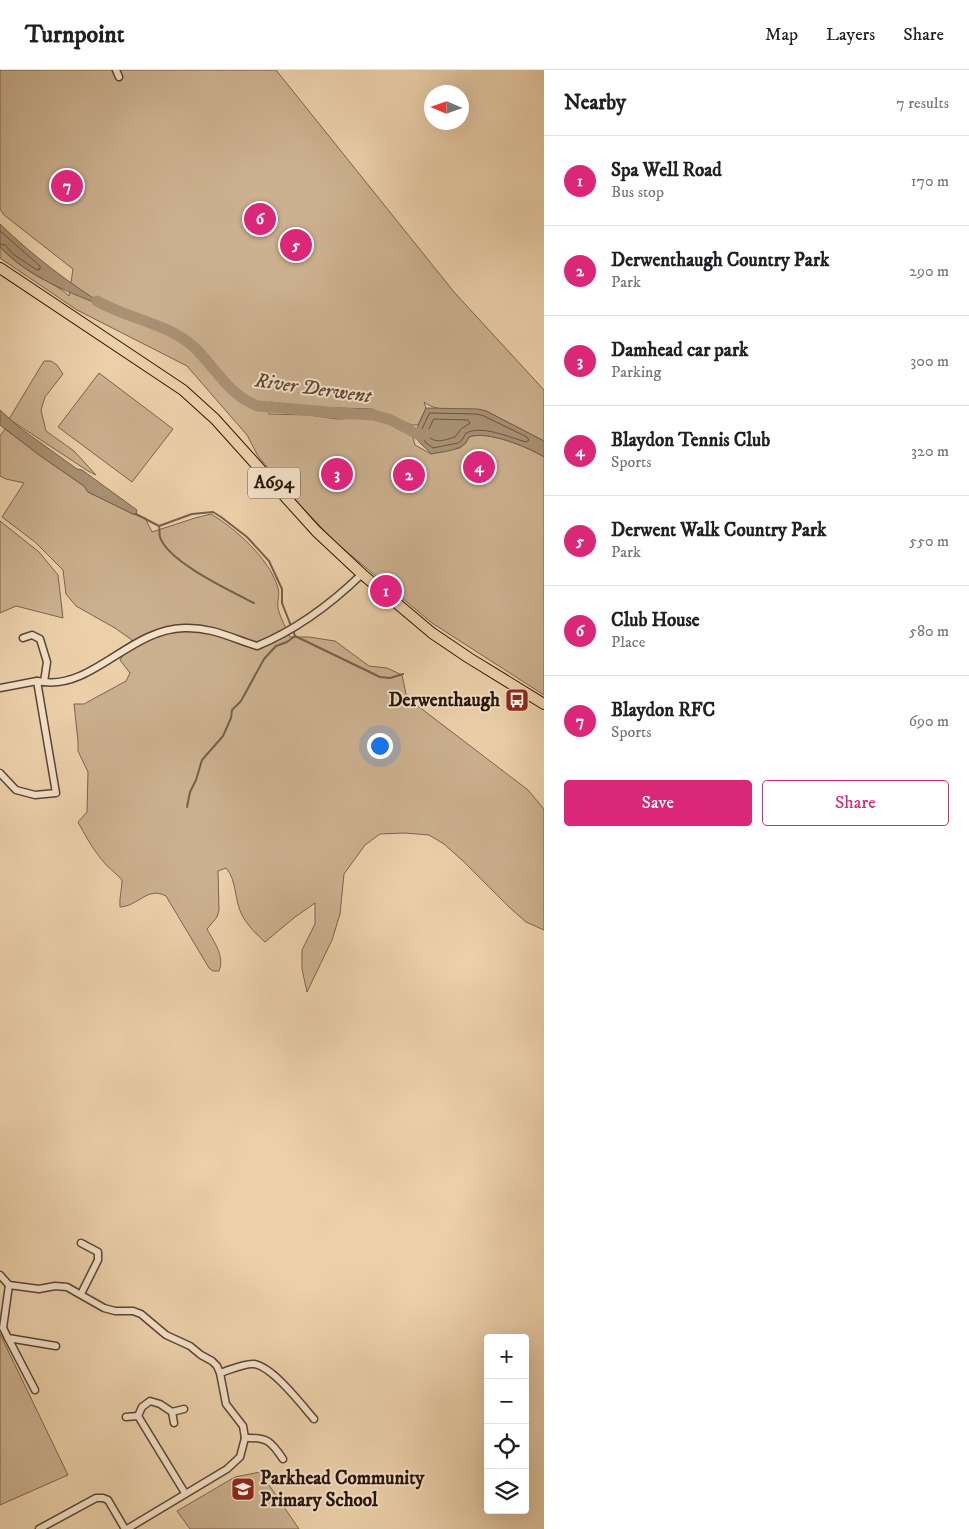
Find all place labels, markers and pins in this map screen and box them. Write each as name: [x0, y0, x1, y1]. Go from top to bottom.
pin: 7: [51, 167, 83, 205]
pin: 6: [244, 200, 276, 238]
pin: 5: [280, 226, 312, 264]
pin: 4: [463, 448, 495, 486]
pin: 3: [321, 455, 353, 493]
pin: 2: [393, 456, 425, 494]
pin: 1: [370, 572, 402, 610]
bus stop icon: Derwenthaugh: [504, 687, 530, 713]
place label: Derwenthaugh: [388, 689, 501, 712]
place label: Parkhead Community Primary School: [260, 1467, 425, 1512]
school or university icon: Parkhead Community Primary School: [230, 1476, 256, 1502]

